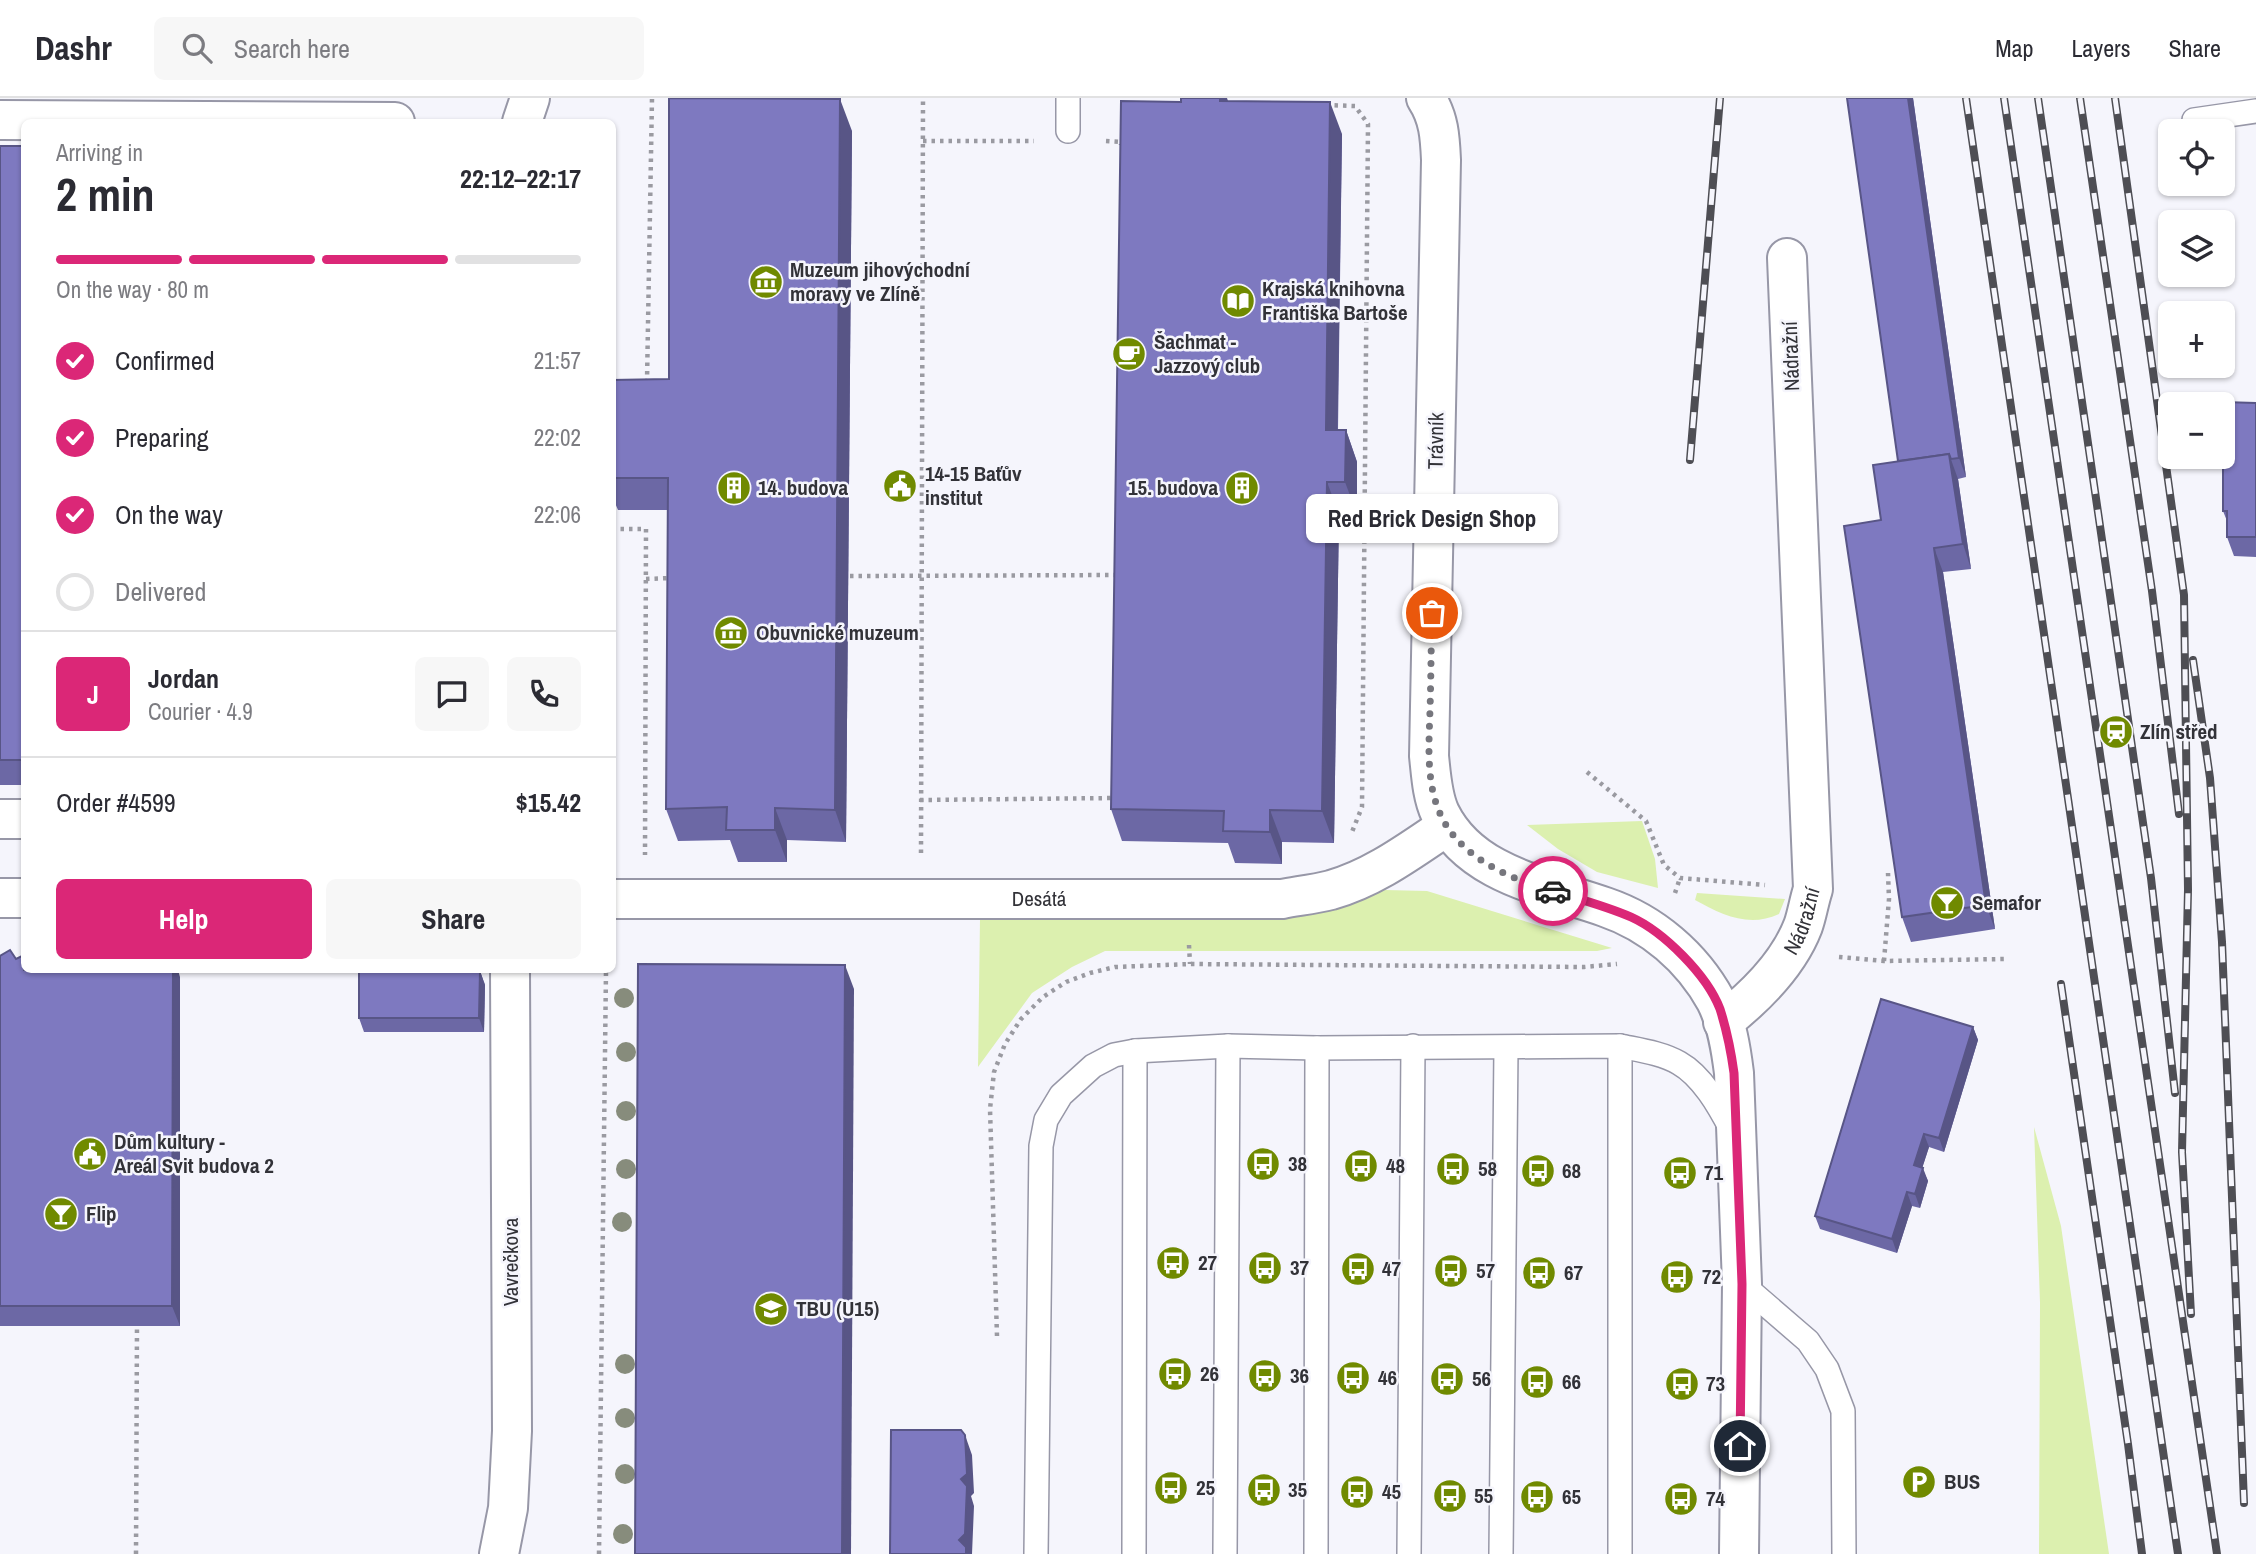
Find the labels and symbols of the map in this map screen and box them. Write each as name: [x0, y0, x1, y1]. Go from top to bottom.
place label: Muzeum jihovýchodní moravy ve Zlíně: [790, 255, 971, 308]
museum icon: Muzeum jihovýchodní moravy ve Zlíně: [747, 263, 785, 301]
place label: Krajská knihovna Františka Bartoše: [1262, 274, 1407, 327]
library icon: Krajská knihovna Františka Bartoše: [1219, 282, 1257, 320]
street label: Nádražní: [1775, 320, 1806, 391]
place label: Šachmat - Jazzový club: [1154, 327, 1260, 380]
cafe icon: Šachmat - Jazzový club: [1110, 335, 1148, 373]
street label: Trávník: [1421, 412, 1451, 470]
place label: 14-15 Baťův institut: [925, 459, 1022, 512]
public building icon: 14-15 Baťův institut: [881, 467, 919, 505]
building icon: 14. budova: [715, 469, 753, 507]
building icon: 15. budova: [1223, 469, 1261, 507]
place label: 14. budova: [758, 473, 848, 502]
place label: 15. budova: [1128, 473, 1218, 502]
callout: Red Brick Design Shop: [1306, 494, 1558, 543]
pin: [1402, 583, 1462, 643]
museum icon: Obuvnické muzeum: [712, 614, 750, 652]
place label: Obuvnické muzeum: [756, 618, 919, 647]
station icon: Zlín střed: [2097, 713, 2135, 751]
place label: Zlín střed: [2140, 717, 2218, 746]
courier: [1518, 856, 1588, 926]
street label: Nádražní: [1776, 883, 1827, 960]
street label: Desátá: [1012, 884, 1067, 913]
bar icon: Semafor: [1928, 884, 1966, 922]
place label: Semafor: [1972, 888, 2041, 917]
place label: Dům kultury - Areál Svit budova 2: [114, 1127, 274, 1180]
public building icon: Dům kultury - Areál Svit budova 2: [71, 1135, 109, 1173]
bus stop icon: 38: [1244, 1145, 1282, 1183]
bus stop icon: 48: [1342, 1147, 1380, 1185]
place label: 38: [1288, 1149, 1307, 1178]
bus stop icon: 58: [1434, 1150, 1472, 1188]
place label: 48: [1386, 1151, 1405, 1180]
bus stop icon: 68: [1519, 1152, 1557, 1190]
place label: 58: [1478, 1154, 1497, 1183]
bus stop icon: 71: [1661, 1154, 1699, 1192]
place label: 68: [1562, 1156, 1581, 1185]
place label: 71: [1704, 1158, 1724, 1187]
bar icon: Flip: [42, 1195, 80, 1233]
place label: Flip: [86, 1199, 117, 1228]
street label: Vavrečkova: [496, 1217, 525, 1306]
bus stop icon: 27: [1154, 1244, 1192, 1282]
place label: 27: [1198, 1248, 1218, 1277]
bus stop icon: 37: [1246, 1249, 1284, 1287]
bus stop icon: 47: [1339, 1250, 1377, 1288]
bus stop icon: 57: [1432, 1252, 1470, 1290]
place label: 37: [1290, 1253, 1310, 1282]
place label: 47: [1382, 1254, 1402, 1283]
bus stop icon: 67: [1520, 1254, 1558, 1292]
place label: 57: [1476, 1256, 1496, 1285]
place label: 67: [1564, 1258, 1584, 1287]
bus stop icon: 72: [1658, 1258, 1696, 1296]
place label: 72: [1702, 1262, 1721, 1291]
school or university icon: TBU (U15): [752, 1290, 790, 1328]
place label: TBU (U15): [796, 1294, 879, 1323]
bus stop icon: 26: [1156, 1355, 1194, 1393]
bus stop icon: 36: [1246, 1357, 1284, 1395]
place label: 26: [1200, 1359, 1219, 1388]
bus stop icon: 46: [1334, 1359, 1372, 1397]
bus stop icon: 56: [1428, 1360, 1466, 1398]
place label: 36: [1290, 1361, 1309, 1390]
place label: 46: [1378, 1363, 1397, 1392]
bus stop icon: 66: [1518, 1363, 1556, 1401]
place label: 56: [1472, 1364, 1491, 1393]
bus stop icon: 73: [1663, 1365, 1701, 1403]
place label: 66: [1562, 1367, 1581, 1396]
place label: 73: [1706, 1369, 1725, 1398]
pin: [1710, 1416, 1770, 1476]
parking icon: BUS: [1900, 1463, 1938, 1501]
place label: BUS: [1944, 1467, 1980, 1496]
bus stop icon: 25: [1152, 1469, 1190, 1507]
bus stop icon: 35: [1245, 1471, 1283, 1509]
place label: 25: [1196, 1473, 1216, 1502]
bus stop icon: 45: [1338, 1473, 1376, 1511]
place label: 35: [1288, 1475, 1308, 1504]
place label: 45: [1382, 1477, 1402, 1506]
bus stop icon: 55: [1431, 1477, 1469, 1515]
bus stop icon: 65: [1518, 1478, 1556, 1516]
bus stop icon: 74: [1662, 1480, 1700, 1518]
place label: 55: [1474, 1481, 1494, 1510]
place label: 65: [1562, 1482, 1582, 1511]
place label: 74: [1706, 1484, 1726, 1513]

